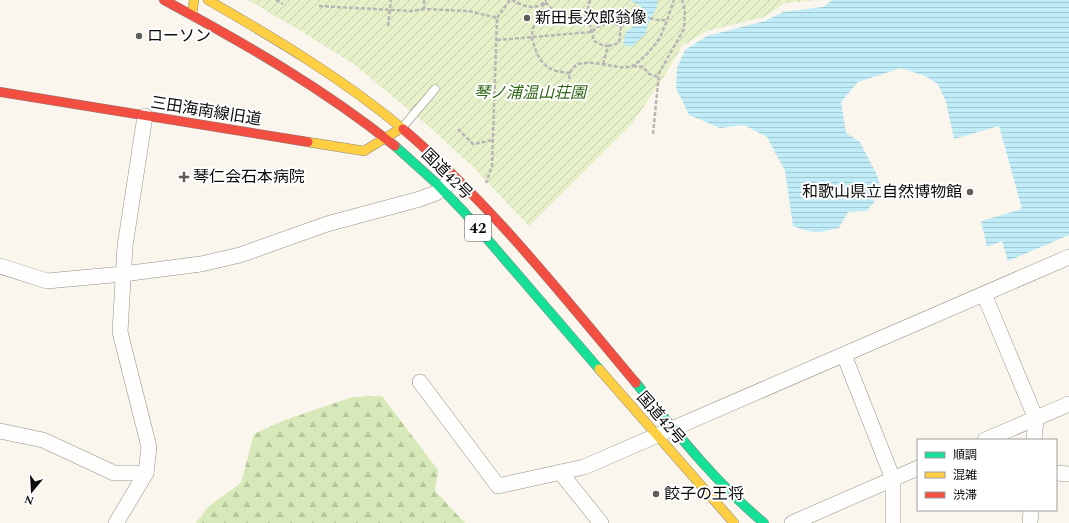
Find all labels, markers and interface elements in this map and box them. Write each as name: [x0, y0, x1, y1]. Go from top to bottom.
place label: 新田長次郎翁像: [535, 6, 647, 30]
marker: 新田長次郎翁像: [522, 13, 532, 23]
place label: ローソン: [147, 24, 211, 48]
marker: ローソン: [134, 31, 144, 41]
park label: 琴ノ浦温山荘園: [474, 81, 588, 105]
street label: 三田海南線旧道: [149, 90, 263, 132]
street label: 国道42号: [416, 143, 478, 205]
place label: 琴仁会石本病院: [193, 165, 305, 189]
marker: 琴仁会石本病院: [178, 171, 190, 183]
place label: 和歌山県立自然博物館: [802, 180, 962, 204]
marker: 和歌山県立自然博物館: [965, 187, 975, 197]
road number: 42: [465, 215, 491, 241]
street label: 国道42号: [631, 386, 691, 450]
legend: [917, 439, 1057, 511]
text: 順調: [953, 446, 977, 465]
text: 混雑: [953, 466, 977, 485]
north arrow: [12, 471, 52, 511]
place label: 餃子の王将: [664, 482, 744, 506]
text: 渋滞: [953, 486, 977, 505]
marker: 餃子の王将: [651, 489, 661, 499]
text: N: [22, 491, 36, 510]

